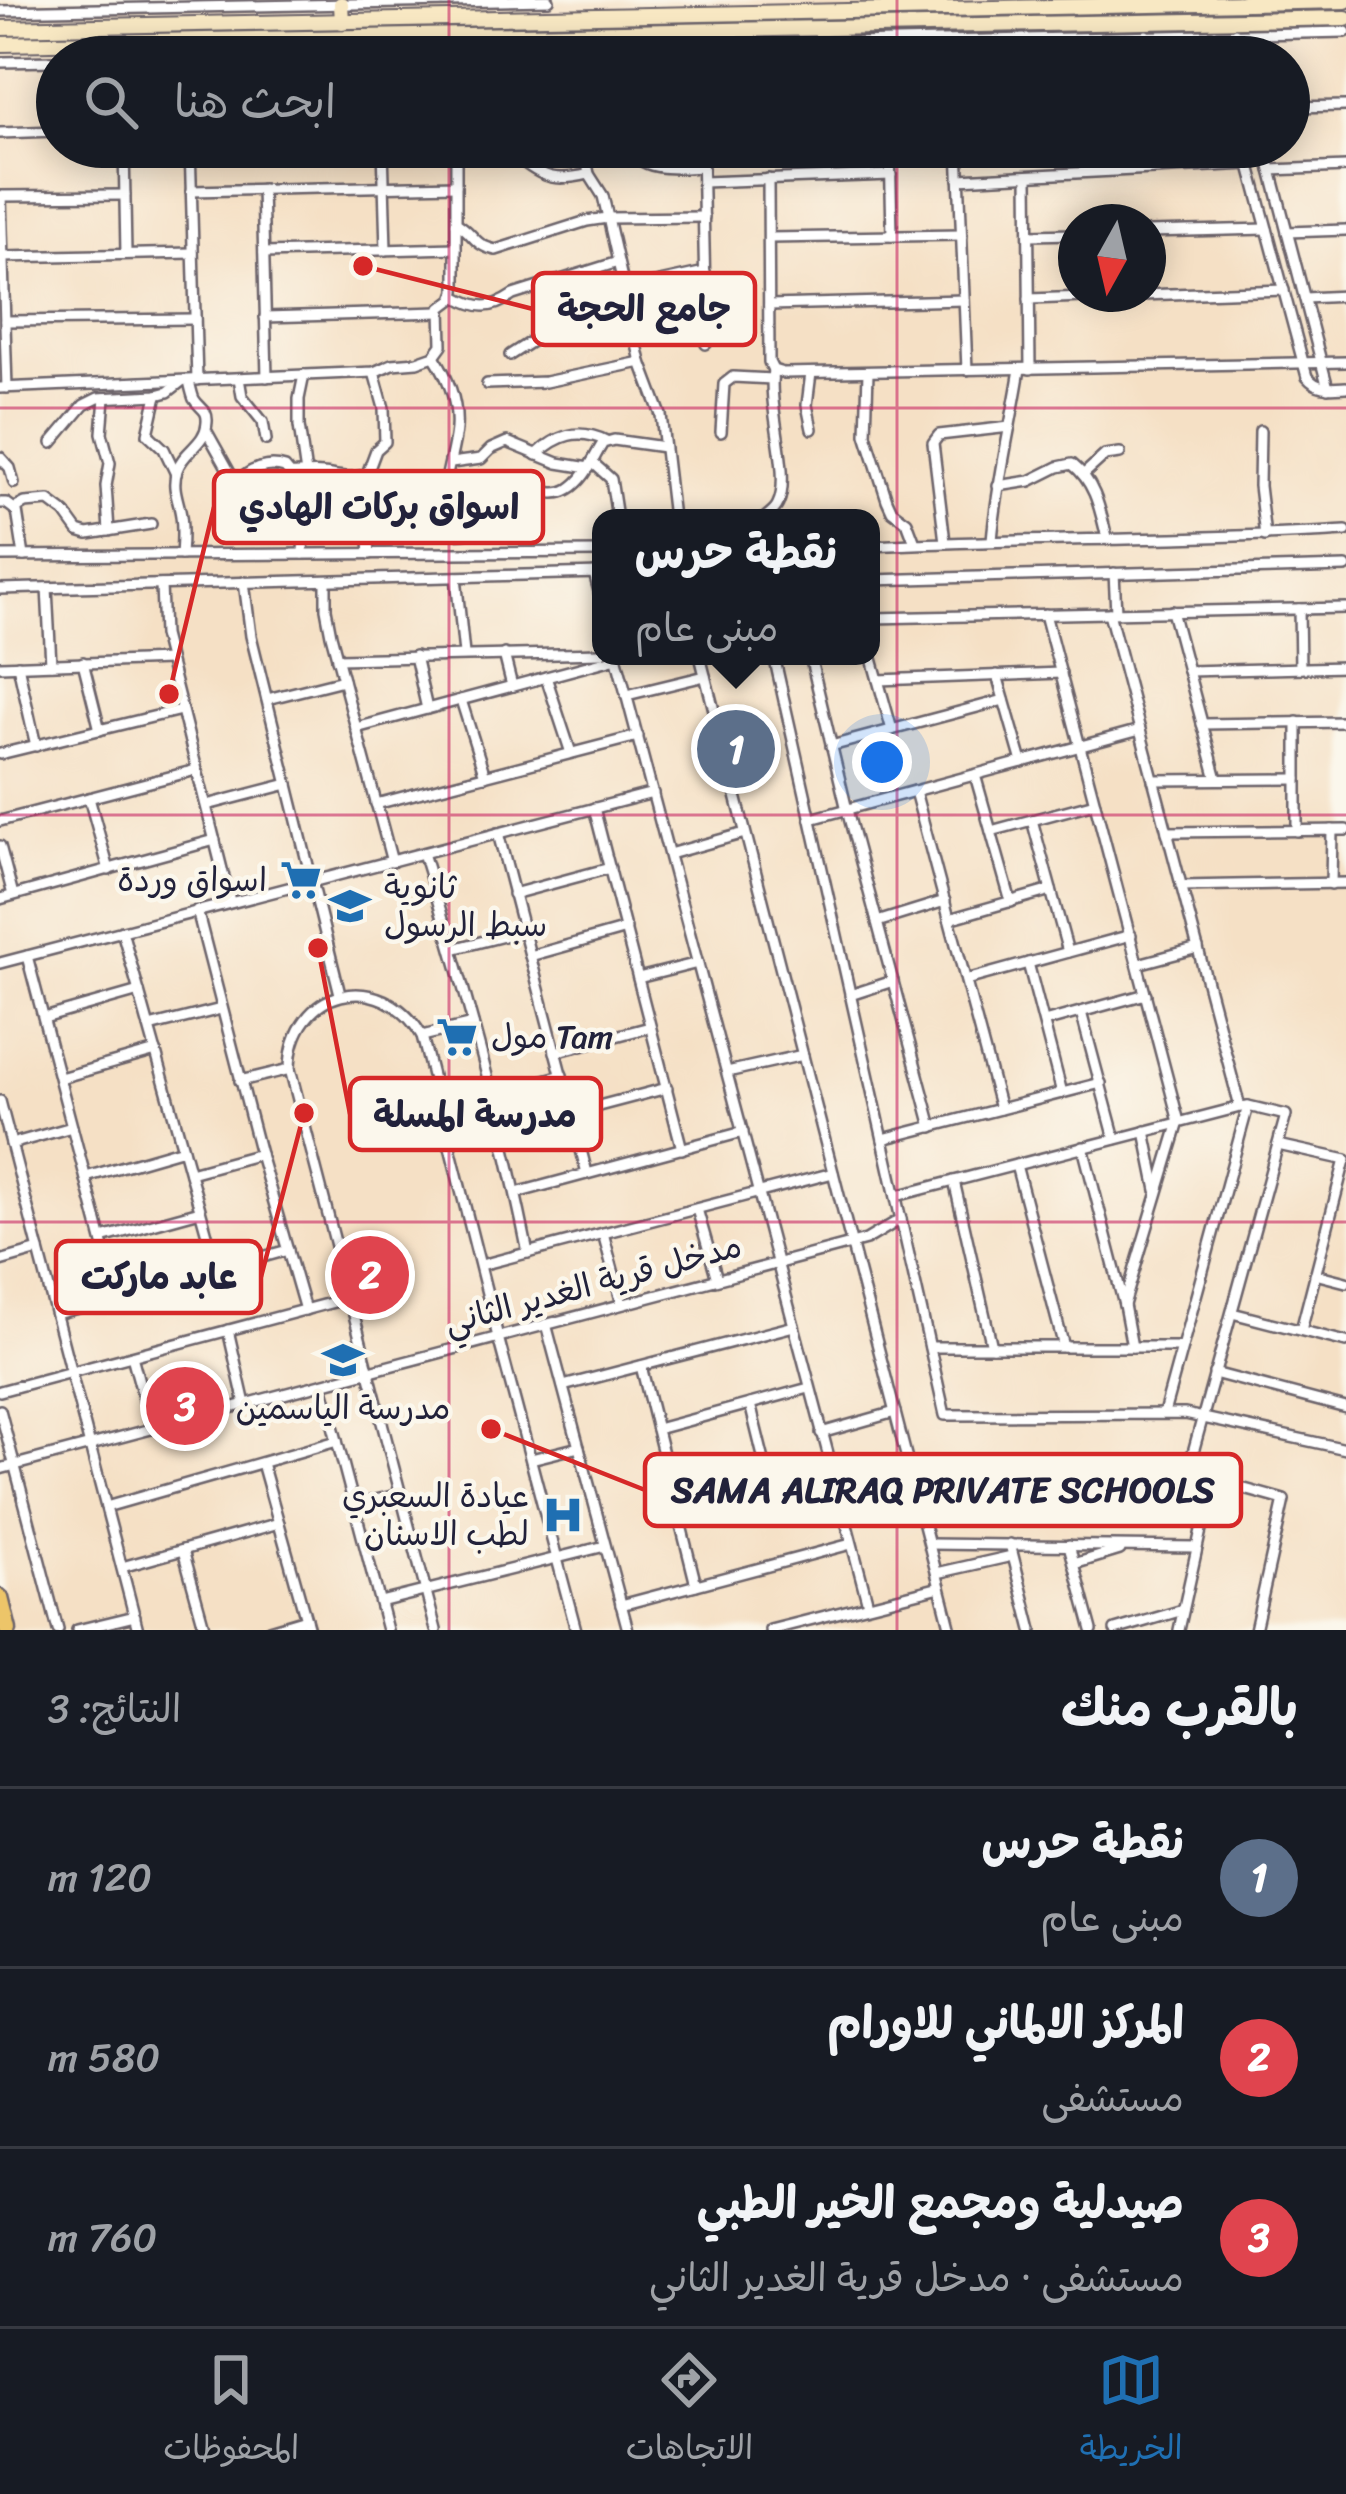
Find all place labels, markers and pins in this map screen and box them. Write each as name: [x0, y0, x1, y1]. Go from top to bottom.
callout: جامع الحجة: [533, 273, 755, 345]
callout: اسواق بركات الهادي: [214, 471, 543, 543]
pin: 1: [697, 704, 775, 794]
place label: اسواق وردة: [117, 851, 267, 909]
supermarket icon: اسواق وردة: [278, 857, 324, 903]
place label: ثانوية سبط الرسول: [384, 858, 547, 954]
school or university icon: ثانوية سبط الرسول: [327, 883, 373, 929]
place label: مول Tam: [491, 1008, 613, 1066]
supermarket icon: مول Tam: [434, 1014, 480, 1060]
callout: مدرسة المسلة: [350, 1078, 601, 1150]
pin: 2: [331, 1230, 409, 1320]
callout: عابد ماركت: [56, 1241, 261, 1313]
school or university icon: مدرسة الياسمين: [320, 1337, 366, 1383]
pin: 3: [146, 1361, 224, 1451]
place label: مدرسة الياسمين: [236, 1379, 450, 1437]
callout: SAMA ALIRAQ PRIVATE SCHOOLS: [645, 1454, 1241, 1526]
place label: عيادة السعبري لطب الاسنان: [342, 1467, 529, 1563]
hospital icon: عيادة السعبري لطب الاسنان: [540, 1492, 586, 1538]

